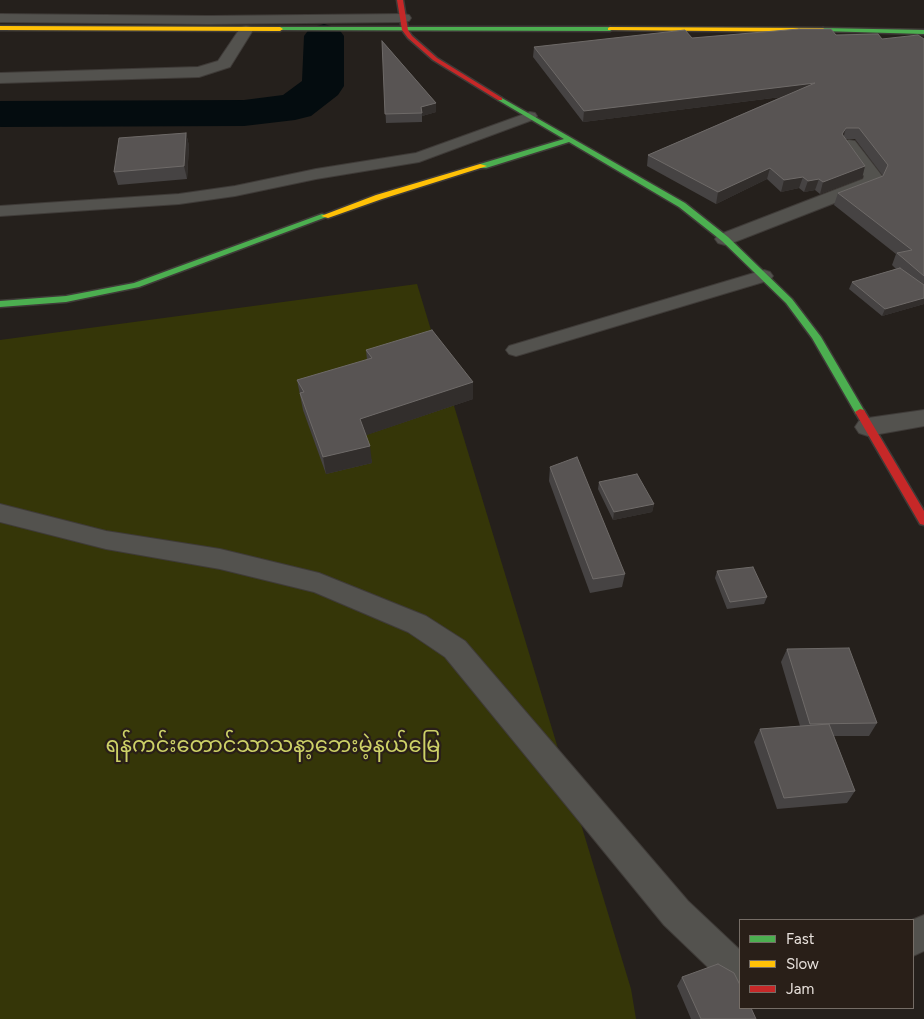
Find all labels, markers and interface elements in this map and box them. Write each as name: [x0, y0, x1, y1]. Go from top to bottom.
park label: ရန်ကင်းတောင်သာသနာ့ဘေးမဲ့နယ်မြေ: [106, 733, 440, 759]
legend: [739, 919, 914, 1009]
text: Fast: [786, 930, 814, 948]
text: Slow: [786, 955, 819, 973]
text: Jam: [786, 980, 814, 998]

